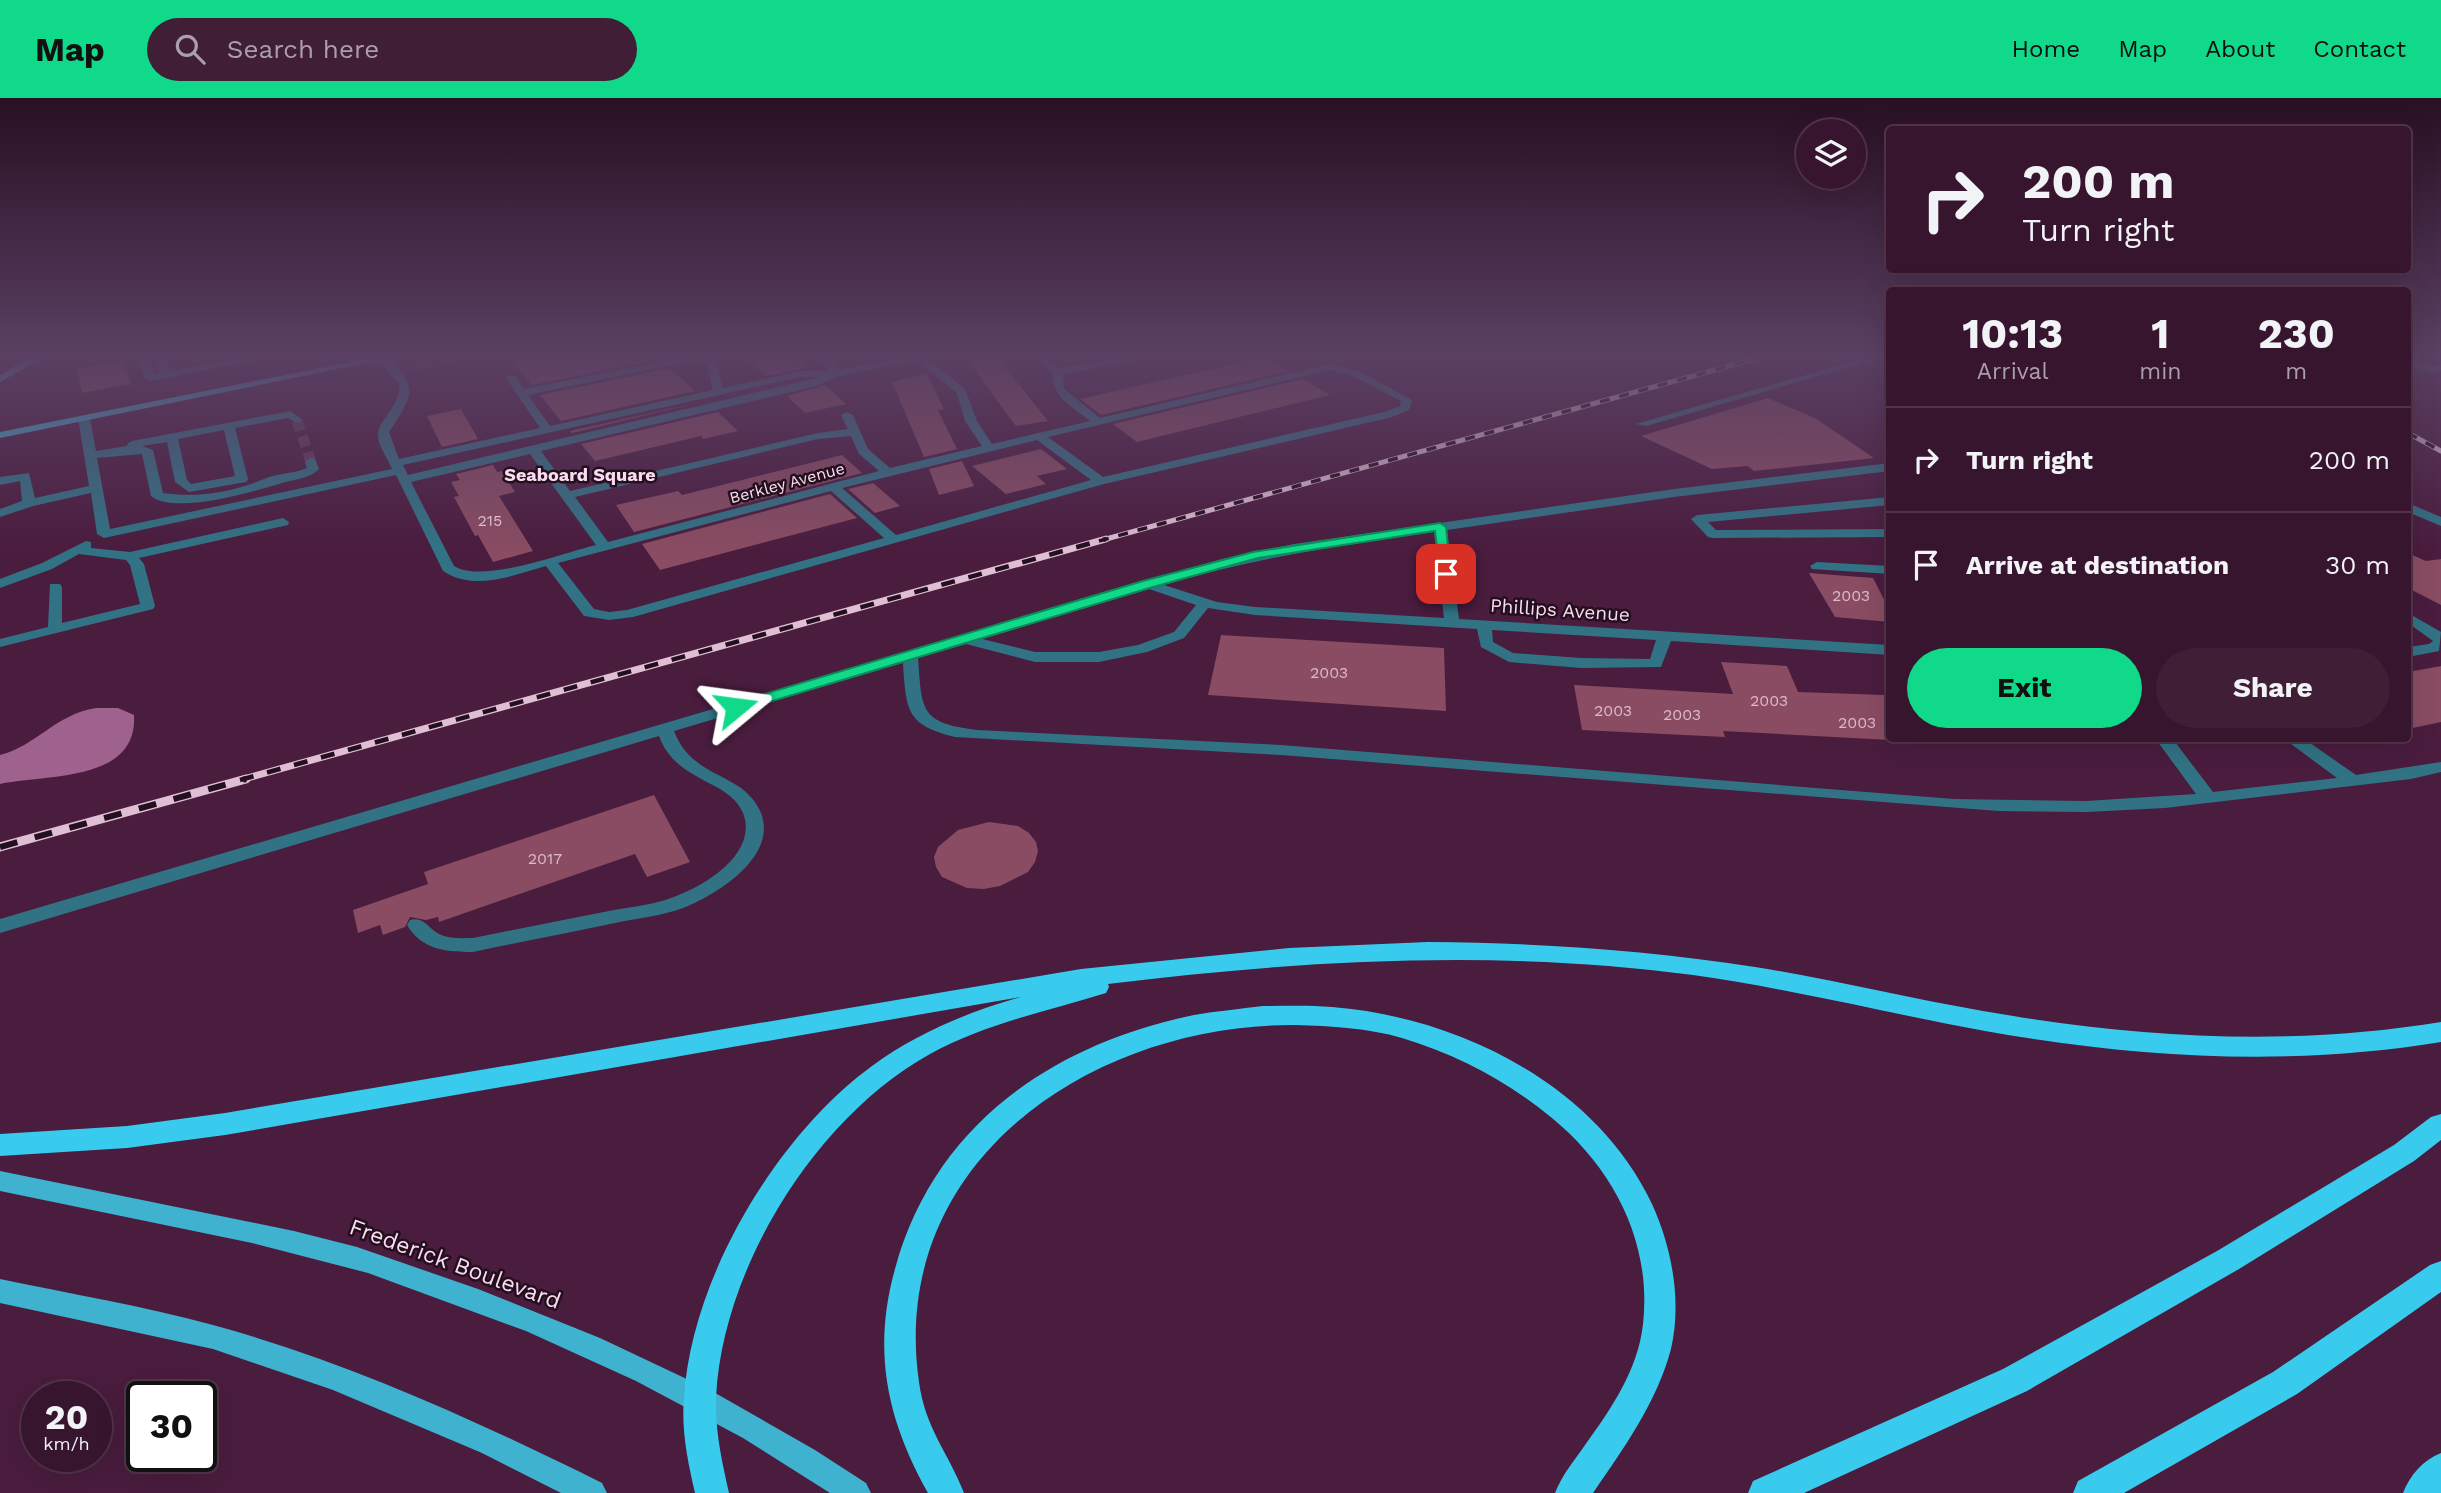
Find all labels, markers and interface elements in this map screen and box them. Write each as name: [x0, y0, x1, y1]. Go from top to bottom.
search box: [147, 18, 637, 81]
text: Map: [35, 30, 105, 69]
icon: search: [171, 30, 209, 68]
text: Search here: [227, 34, 379, 64]
text: Home: [2012, 35, 2080, 63]
text: Map: [2118, 35, 2167, 63]
text: About: [2205, 35, 2275, 63]
text: Contact: [2313, 35, 2406, 63]
map controls: [1796, 119, 1866, 189]
button: layers: [1796, 119, 1866, 189]
text: 200 m: [2022, 152, 2174, 210]
icon: right: [1907, 154, 1998, 245]
text: Turn right: [2022, 211, 2174, 249]
text: 10:13: [1962, 309, 2063, 358]
text: 1: [2151, 309, 2169, 358]
text: 230: [2258, 309, 2335, 358]
text: Arrival: [1977, 358, 2049, 385]
text: min: [2139, 358, 2182, 385]
text: m: [2285, 358, 2307, 385]
icon: right: [1907, 441, 1945, 479]
text: Turn right: [1966, 445, 2093, 475]
text: 200 m: [2309, 445, 2390, 475]
street label: Berkley Avenue: [727, 459, 847, 507]
district label: Seaboard Square: [504, 464, 656, 485]
house number: 215: [478, 511, 502, 530]
pin: [1416, 544, 1476, 604]
icon: arrive: [1907, 546, 1945, 584]
text: Arrive at destination: [1966, 550, 2229, 580]
text: 30 m: [2325, 550, 2390, 580]
icon: arrive: [1427, 555, 1465, 593]
house number: 2003: [1832, 586, 1870, 605]
street label: Phillips Avenue: [1489, 594, 1631, 626]
button: Exit: [1907, 648, 2142, 728]
button: Share: [2156, 648, 2390, 728]
house number: 2003: [1310, 663, 1348, 682]
position arrow: [699, 670, 773, 744]
house number: 2003: [1750, 691, 1788, 710]
house number: 2003: [1594, 701, 1632, 720]
house number: 2003: [1663, 705, 1701, 724]
house number: 2003: [1838, 713, 1876, 732]
house number: 2017: [528, 849, 562, 868]
street label: Frederick Boulevard: [346, 1213, 564, 1315]
speed limit sign: 30: [126, 1381, 217, 1472]
text: 20: [45, 1396, 88, 1438]
text: km/h: [43, 1433, 90, 1454]

